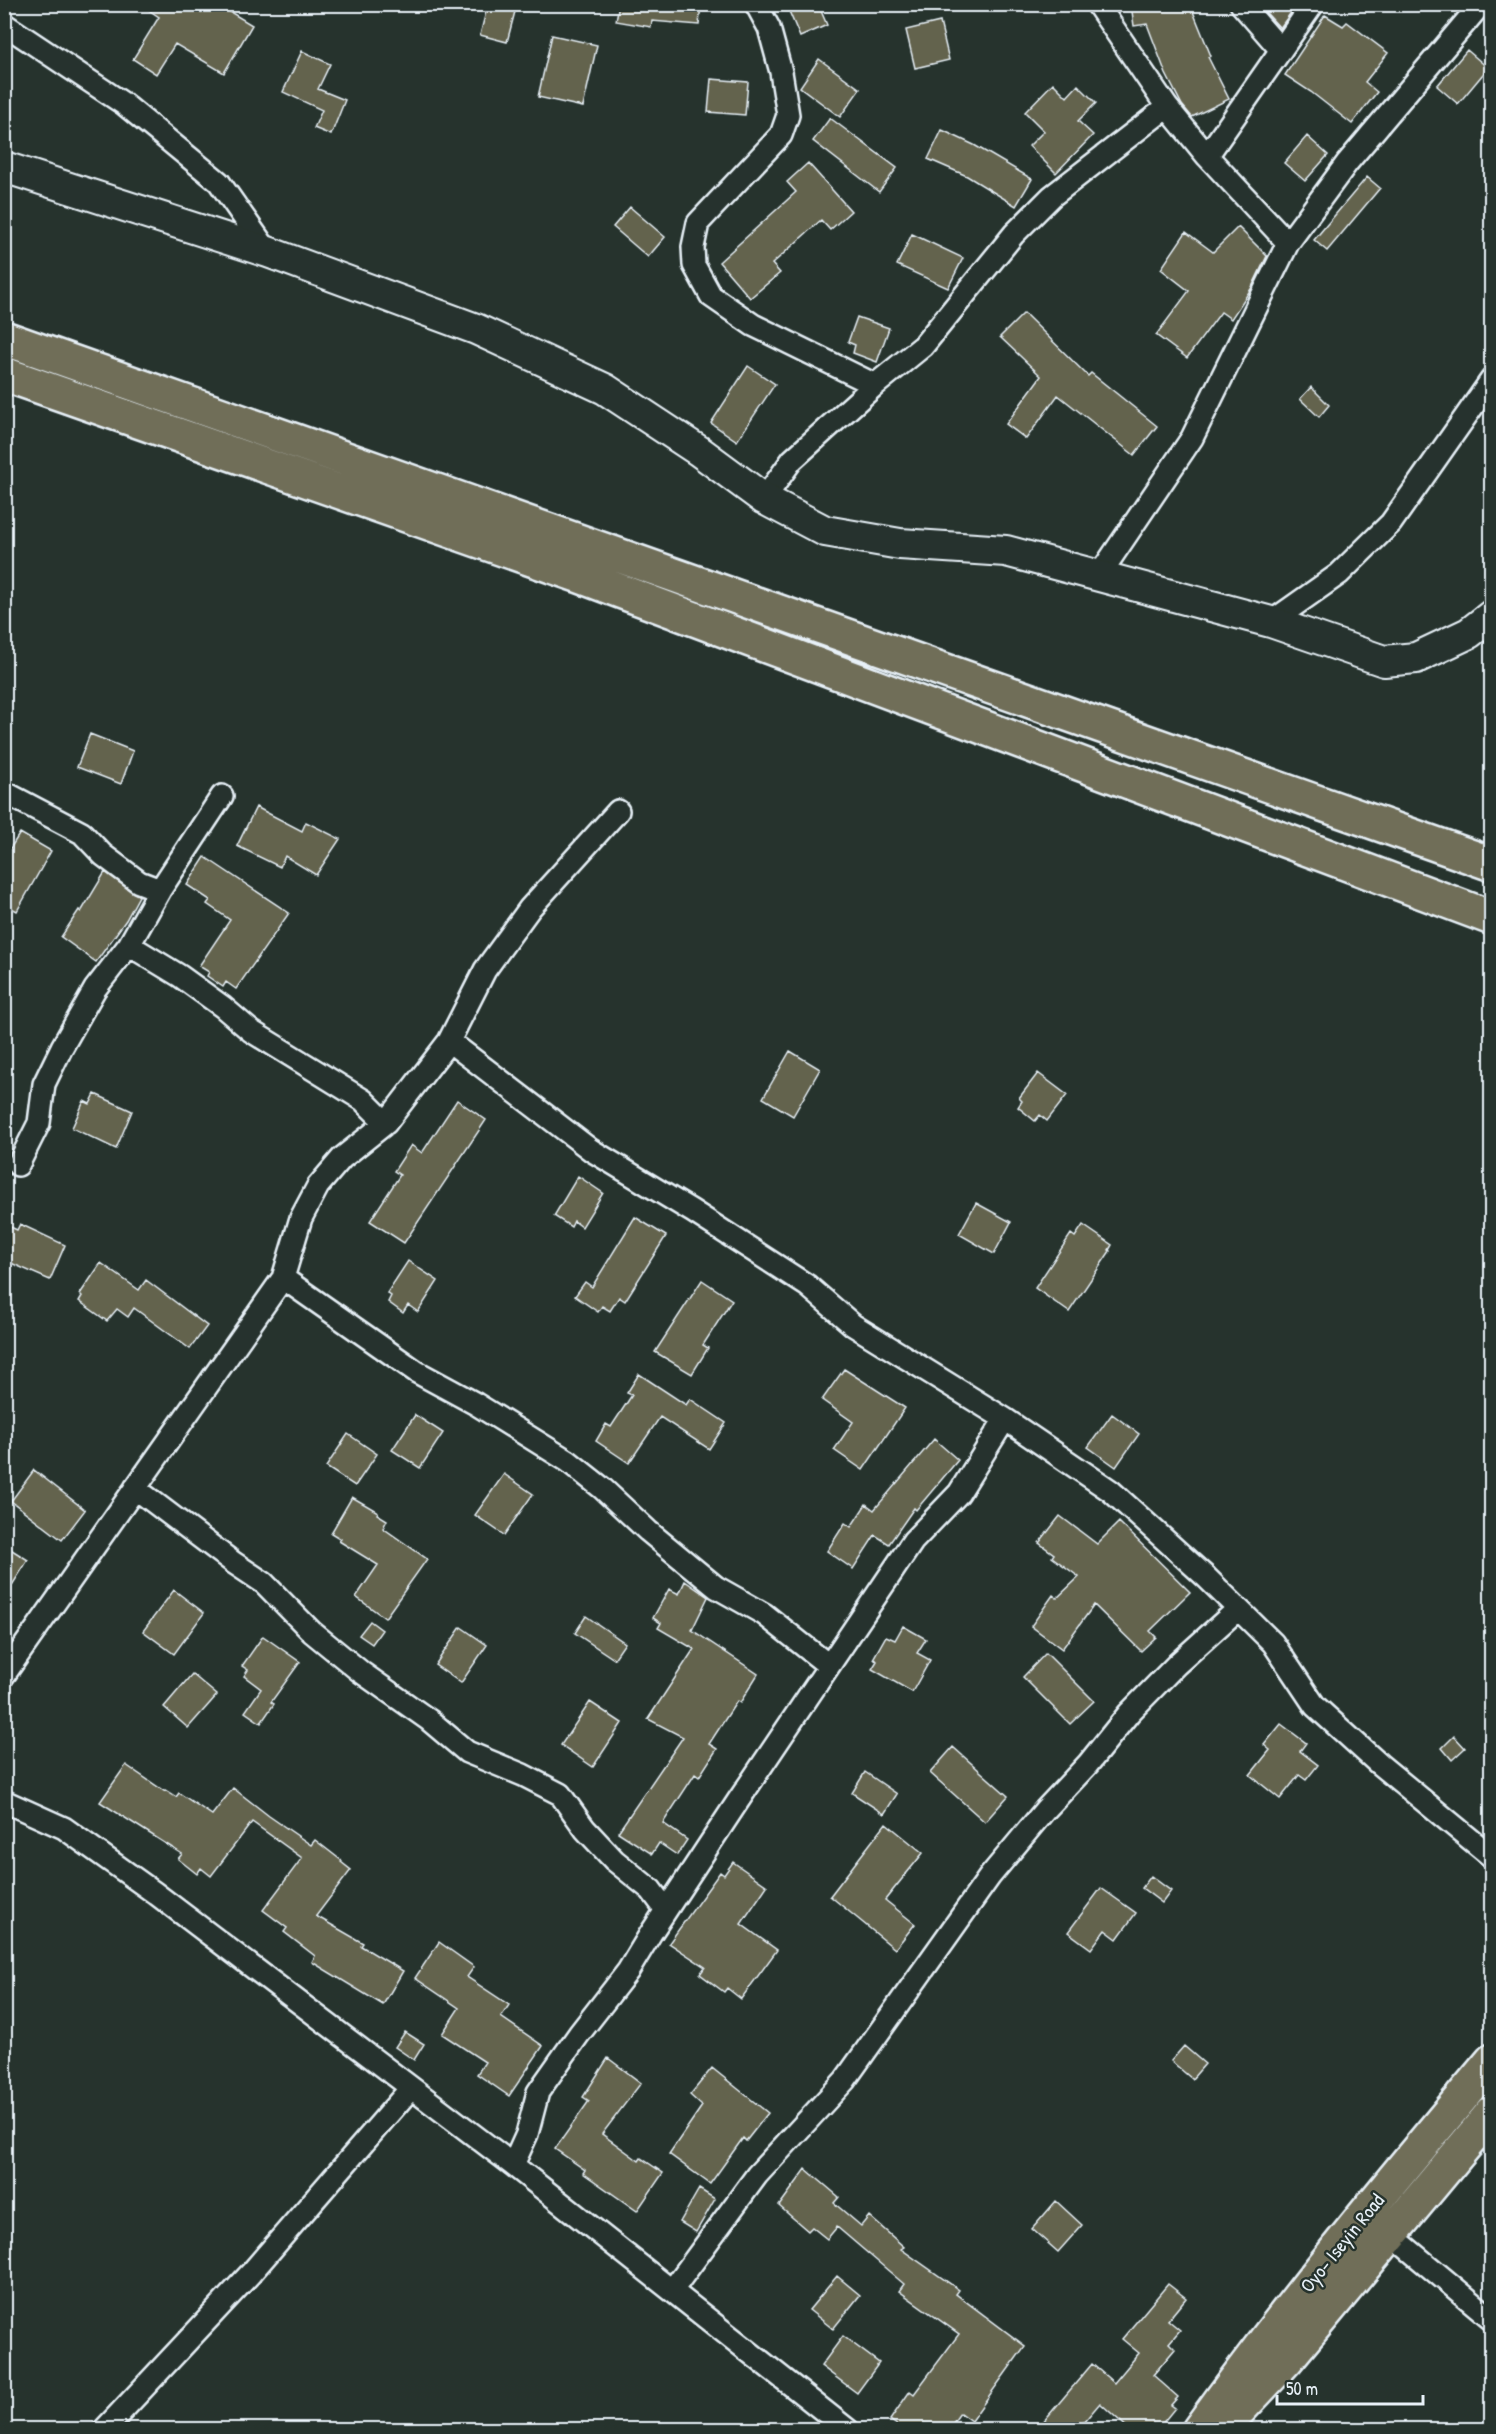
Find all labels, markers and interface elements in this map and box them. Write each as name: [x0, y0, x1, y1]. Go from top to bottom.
street label: Oyo- Iseyin Road: [1293, 2187, 1390, 2298]
scale bar: [1277, 2368, 1422, 2406]
text: 50 m: [1286, 2376, 1318, 2401]

